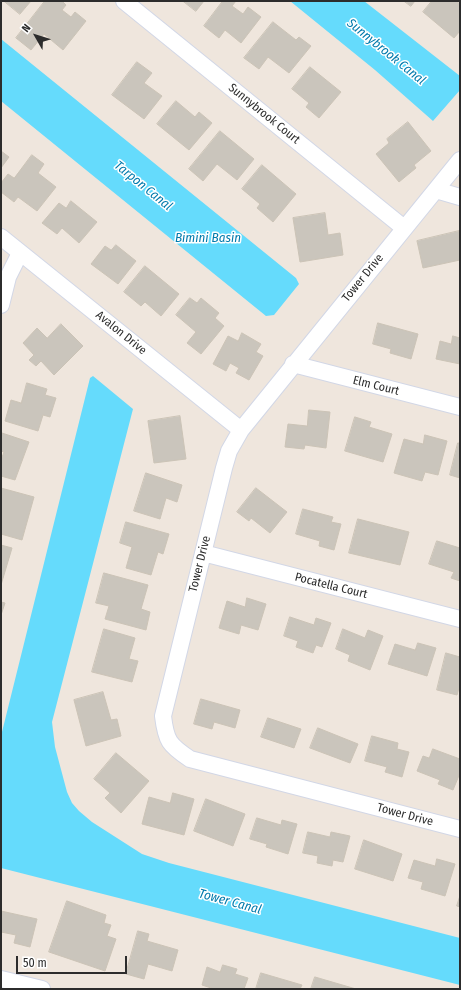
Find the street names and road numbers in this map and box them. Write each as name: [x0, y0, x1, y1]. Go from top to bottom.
street label: Sunnybrook Court: [225, 81, 303, 147]
street label: Tower Drive: [339, 251, 387, 305]
street label: Avalon Drive: [93, 308, 149, 358]
street label: Elm Court: [351, 373, 401, 399]
street label: Tower Drive: [186, 534, 214, 594]
street label: Pocatella Court: [293, 570, 369, 602]
street label: Tower Drive: [375, 801, 435, 829]

